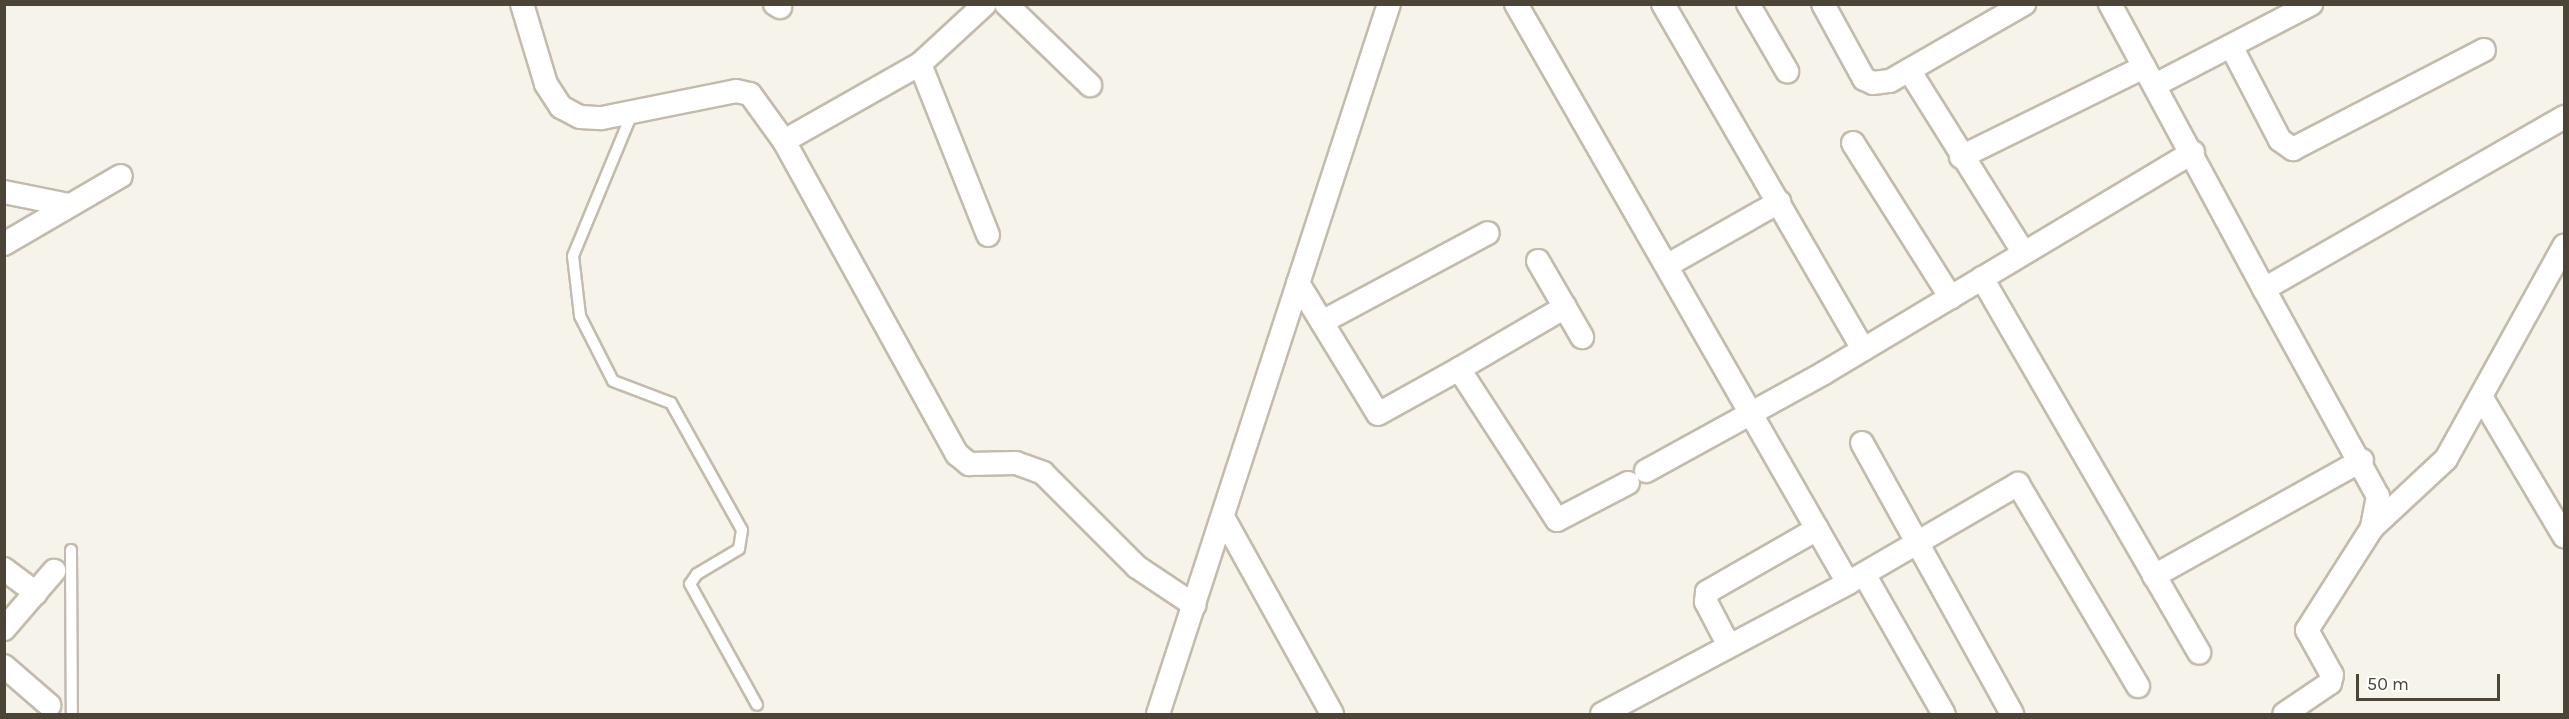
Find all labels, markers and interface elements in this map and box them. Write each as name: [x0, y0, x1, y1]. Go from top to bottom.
scale bar: [2359, 662, 2503, 700]
text: 50 m: [2367, 673, 2409, 695]

